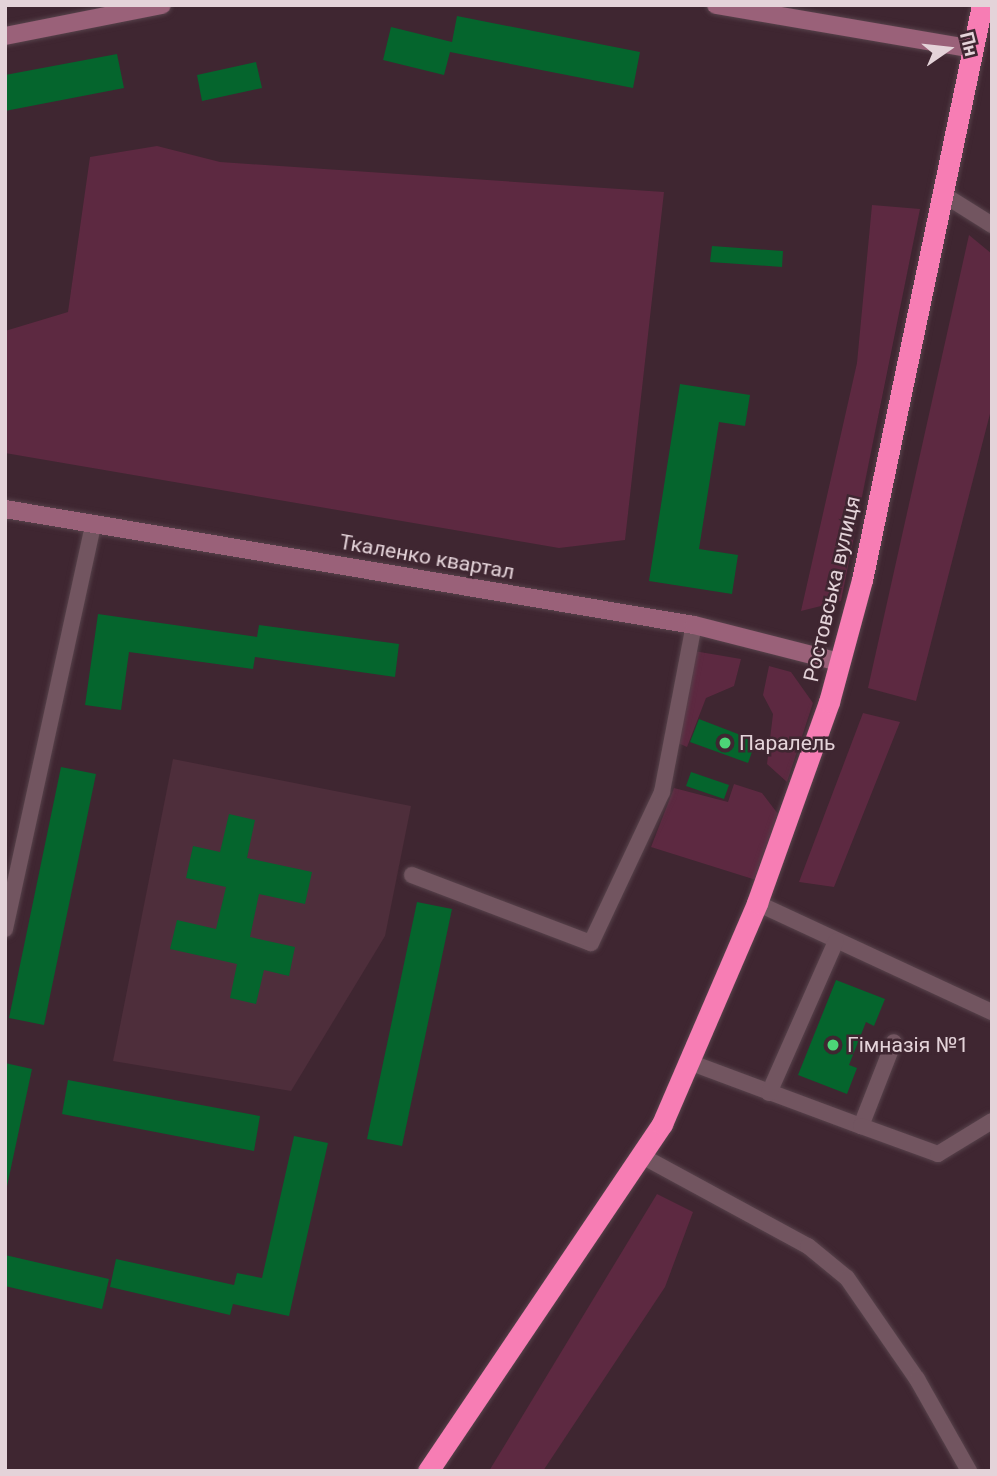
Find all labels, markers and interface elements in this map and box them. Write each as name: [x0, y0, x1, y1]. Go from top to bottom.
north arrow: [913, 14, 983, 84]
text: Пн: [955, 29, 983, 58]
street label: Ростовська вулиця: [798, 494, 866, 684]
street label: Ткаленко квартал: [338, 529, 516, 585]
place label: Паралель: [739, 730, 835, 756]
marker: Паралель: [717, 735, 733, 751]
place label: Гімназія №1: [847, 1032, 969, 1058]
marker: Гімназія №1: [825, 1037, 841, 1053]

